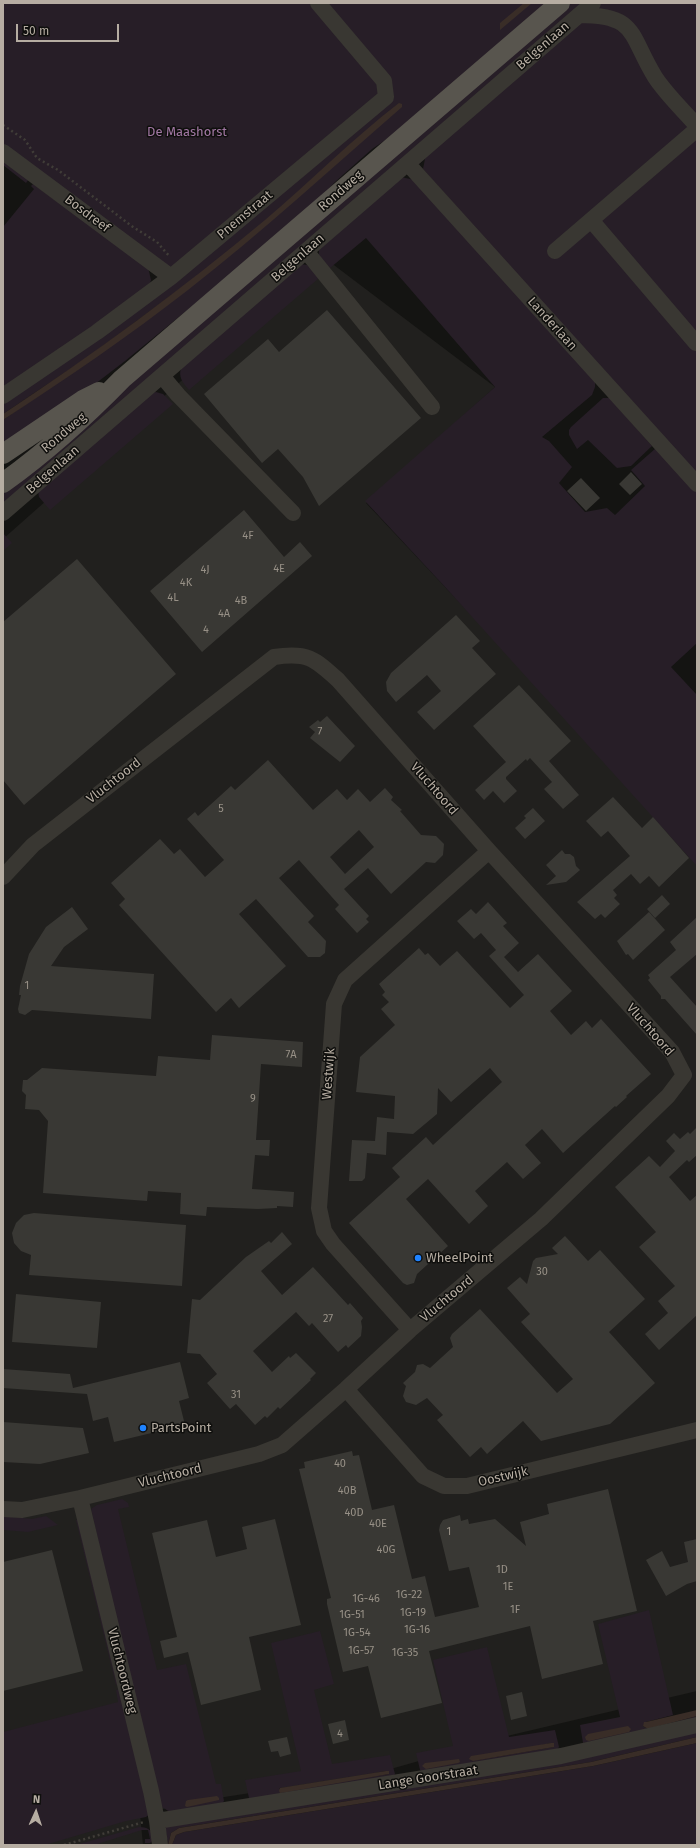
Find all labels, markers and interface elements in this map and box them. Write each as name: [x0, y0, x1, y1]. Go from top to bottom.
scale bar: [18, 16, 121, 42]
street label: Belgenlaan: [513, 19, 573, 73]
text: 50 m: [23, 24, 49, 38]
park label: De Maashorst: [147, 124, 227, 140]
street label: Rondweg: [316, 167, 366, 215]
street label: Pnemstraat: [214, 187, 276, 243]
street label: Bosdreef: [61, 192, 113, 236]
street label: Belgenlaan: [268, 231, 328, 285]
street label: Landerlaan: [524, 294, 580, 354]
street label: Rondweg: [38, 410, 90, 456]
street label: Belgenlaan: [23, 443, 83, 497]
house number: 4F: [242, 529, 254, 543]
house number: 4E: [273, 562, 285, 576]
house number: 4J: [200, 563, 210, 577]
house number: 4K: [180, 576, 192, 590]
house number: 4L: [167, 591, 179, 605]
house number: 4B: [235, 594, 247, 608]
house number: 4A: [218, 607, 230, 621]
house number: 4: [203, 623, 209, 637]
house number: 7: [318, 725, 322, 739]
street label: Vluchtoord: [84, 755, 144, 807]
street label: Vluchtoord: [407, 760, 461, 818]
house number: 5: [218, 802, 224, 816]
house number: 1: [25, 979, 29, 993]
street label: Vluchtoord: [623, 1001, 677, 1059]
house number: 7A: [286, 1048, 296, 1062]
street label: Westwijk: [319, 1048, 339, 1100]
house number: 9: [250, 1092, 256, 1106]
place label: WheelPoint: [426, 1250, 493, 1266]
marker: WheelPoint: [413, 1253, 423, 1263]
house number: 30: [536, 1265, 548, 1279]
street label: Vluchtoord: [417, 1272, 477, 1326]
house number: 27: [323, 1312, 333, 1326]
house number: 31: [231, 1388, 241, 1402]
place label: PartsPoint: [151, 1420, 211, 1436]
marker: PartsPoint: [138, 1423, 148, 1433]
house number: 40: [334, 1457, 346, 1471]
street label: Vluchtoord: [137, 1461, 203, 1491]
street label: Oostwijk: [477, 1464, 529, 1490]
house number: 40B: [338, 1484, 356, 1498]
house number: 40D: [344, 1506, 364, 1520]
house number: 40E: [369, 1517, 387, 1531]
house number: 1: [447, 1525, 451, 1539]
house number: 40G: [377, 1543, 395, 1557]
house number: 1D: [496, 1563, 508, 1577]
house number: 1E: [503, 1580, 513, 1594]
house number: 1G-22: [396, 1588, 422, 1602]
house number: 1G-46: [352, 1592, 380, 1606]
house number: 1F: [510, 1603, 520, 1617]
house number: 1G-19: [400, 1606, 426, 1620]
house number: 1G-51: [339, 1608, 365, 1622]
house number: 1G-16: [404, 1623, 430, 1637]
house number: 1G-54: [343, 1626, 371, 1640]
street label: Vluchtoordweg: [104, 1627, 140, 1715]
house number: 1G-57: [348, 1644, 374, 1658]
house number: 1G-35: [392, 1646, 418, 1660]
house number: 4: [337, 1727, 343, 1741]
street label: Lange Goorstraat: [377, 1762, 479, 1794]
north arrow: [16, 1792, 56, 1832]
text: N: [33, 1793, 41, 1806]

